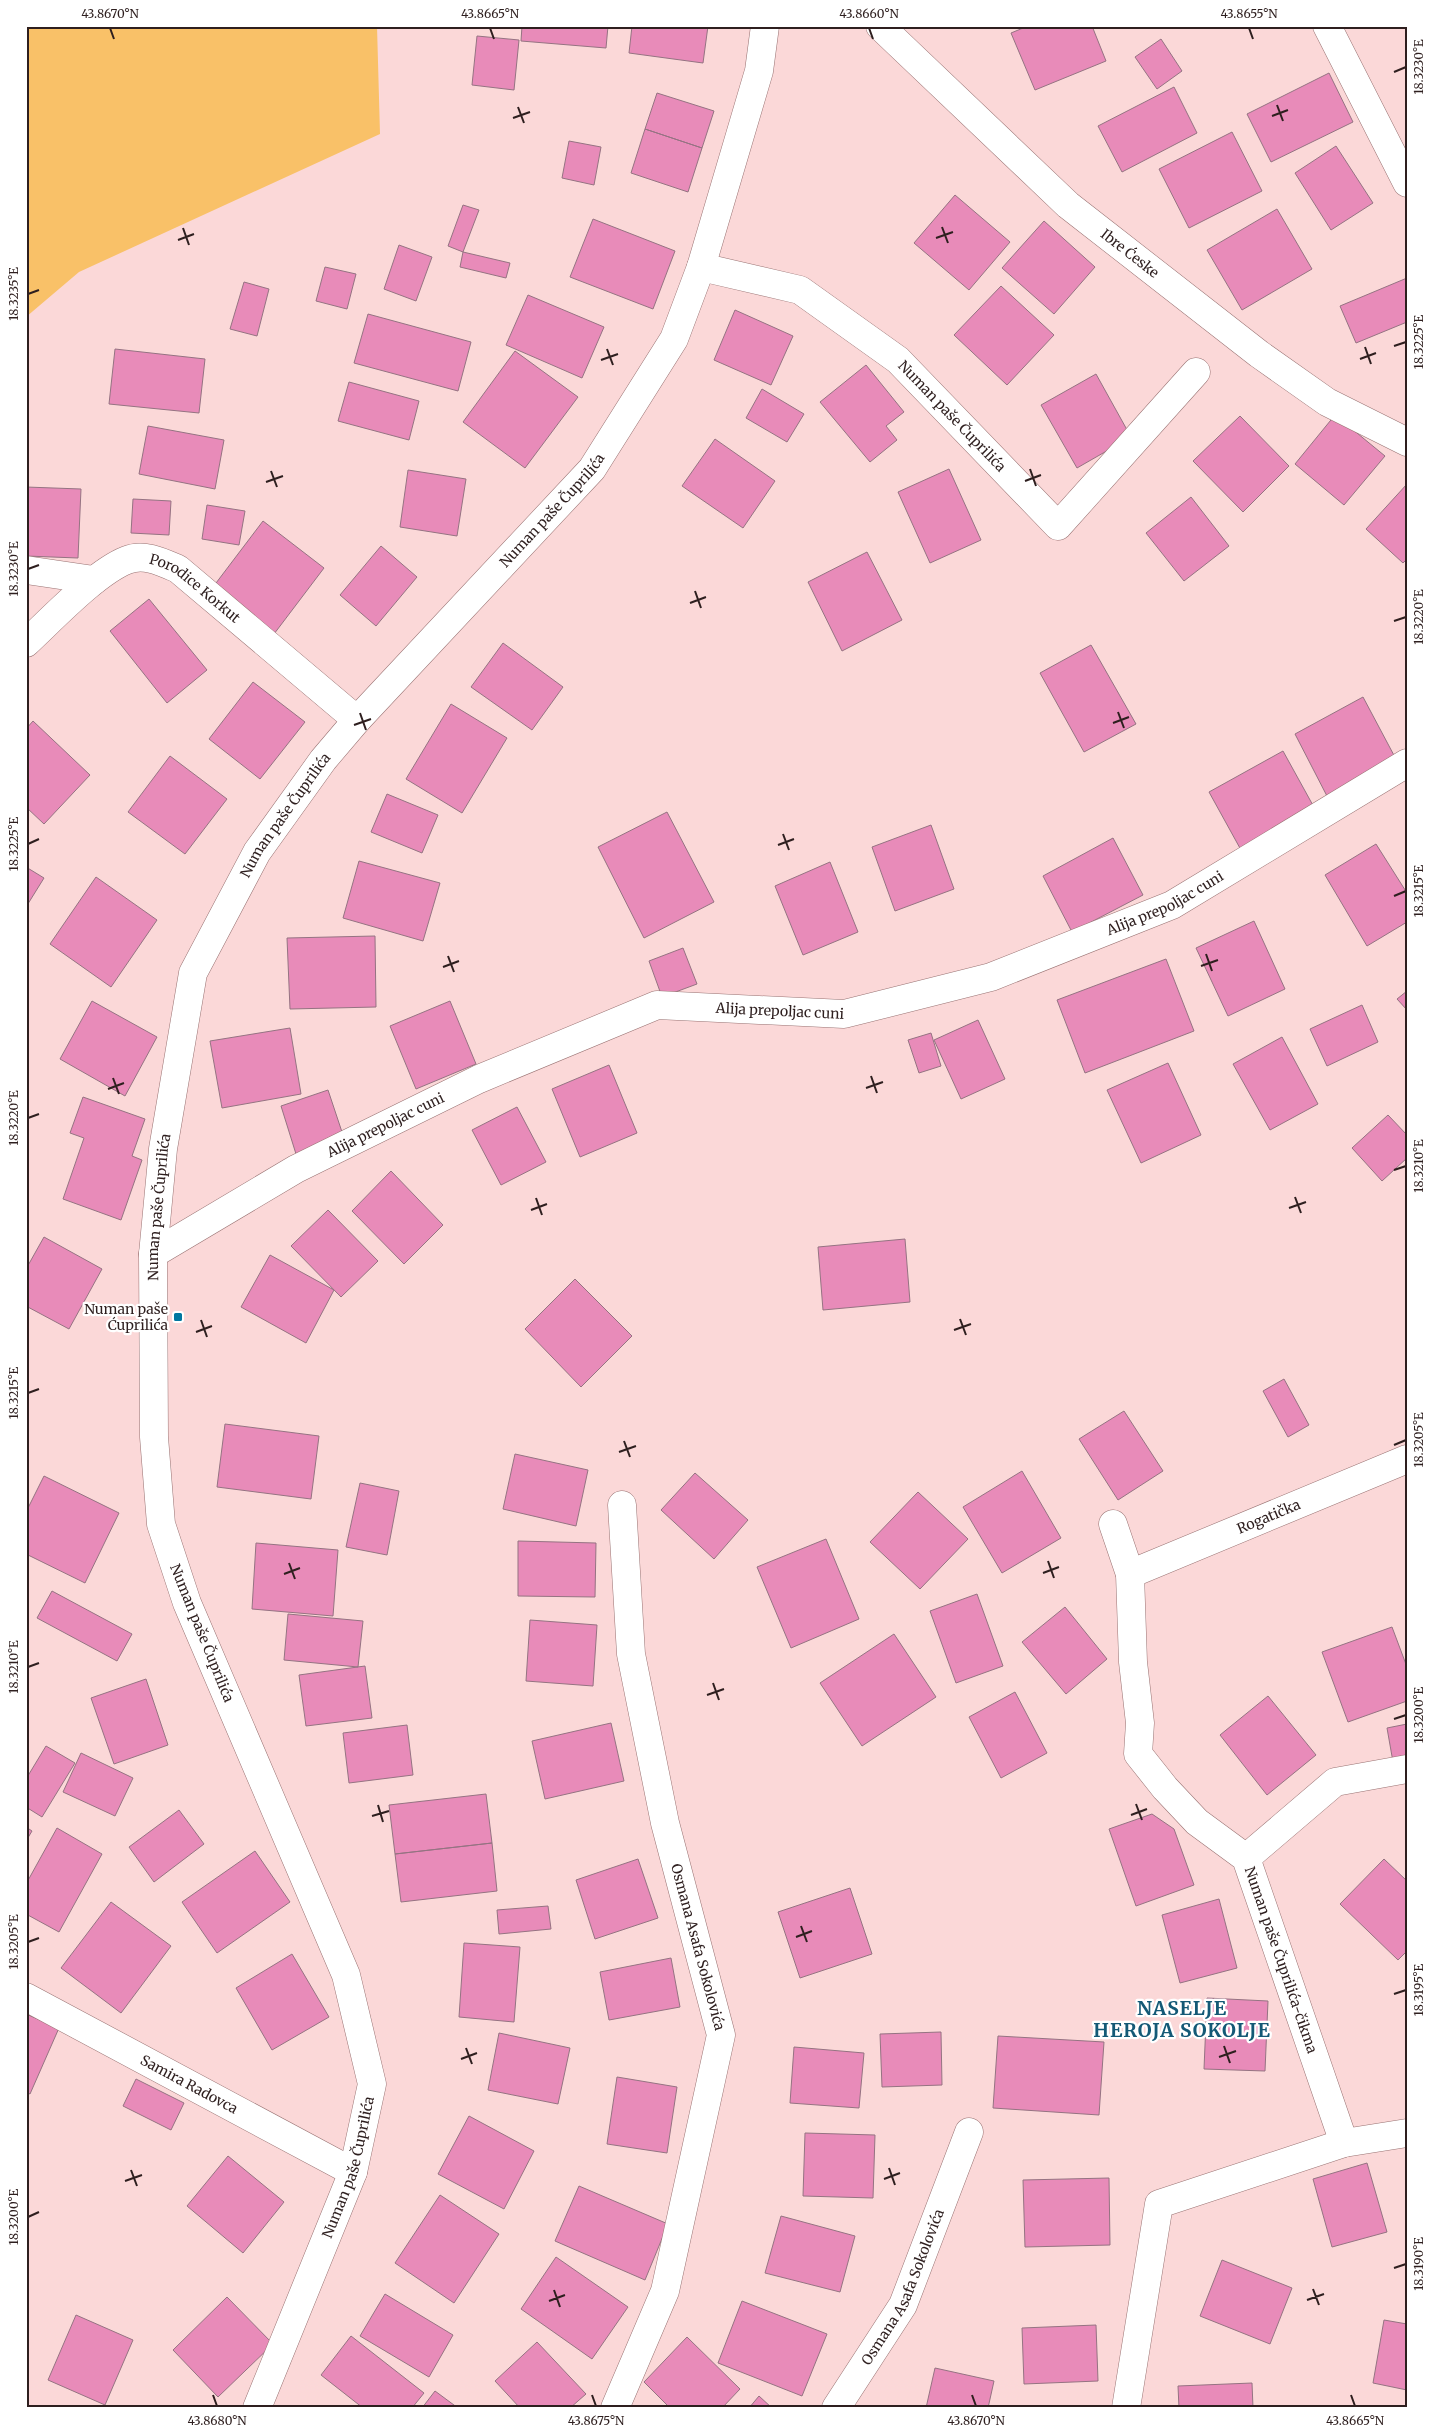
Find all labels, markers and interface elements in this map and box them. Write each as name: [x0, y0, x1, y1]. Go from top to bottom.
text: 43.8670°N: [81, 6, 140, 21]
text: 43.8665°N: [461, 6, 520, 21]
text: 43.8660°N: [839, 6, 899, 21]
text: 43.8655°N: [1220, 6, 1278, 21]
text: 18.3230°E: [1411, 39, 1426, 95]
street label: Ibre Ćeske: [1097, 225, 1163, 282]
text: 18.3235°E: [6, 267, 21, 321]
text: 18.3225°E: [1411, 314, 1426, 369]
street label: Numan paše Čuprilića: [894, 357, 1010, 476]
street label: Numan paše Čuprilića: [496, 450, 609, 571]
text: 18.3230°E: [6, 541, 21, 597]
street label: Porodice Korkut: [148, 550, 244, 627]
text: 18.3220°E: [1411, 589, 1426, 645]
street label: Numan paše Čuprilića: [236, 749, 335, 881]
text: 18.3225°E: [6, 816, 21, 871]
text: 18.3215°E: [1411, 864, 1426, 917]
street label: Alija prepoljac cuni: [1103, 867, 1227, 940]
street label: Alija prepoljac cuni: [714, 999, 845, 1023]
street label: Alija prepoljac cuni: [323, 1088, 447, 1162]
text: 18.3220°E: [6, 1090, 21, 1146]
street label: Numan paše Čuprilića: [144, 1132, 175, 1281]
text: 18.3210°E: [1411, 1139, 1426, 1193]
place label: Numan paše Ćuprilića: [84, 1300, 168, 1334]
marker: Numan paše Ćuprilića: [172, 1311, 184, 1323]
text: 18.3215°E: [6, 1366, 21, 1419]
text: 18.3205°E: [1411, 1412, 1426, 1468]
street label: Rogatička: [1234, 1495, 1303, 1538]
street label: Numan paše Čuprilića: [166, 1561, 238, 1705]
text: 18.3210°E: [6, 1640, 21, 1694]
text: 18.3200°E: [1411, 1686, 1426, 1743]
street label: Osmana Asafa Sokolovića: [667, 1862, 729, 2033]
street label: Numan paše Čuprilića-čikma: [1241, 1864, 1322, 2056]
text: 18.3205°E: [6, 1914, 21, 1970]
text: 18.3195°E: [1411, 1963, 1426, 2016]
district label: NASELJE HEROJA SOKOLJE: [1093, 1996, 1271, 2042]
street label: Samira Radovca: [137, 2051, 241, 2118]
street label: Numan paše Čuprilića: [318, 2094, 378, 2241]
text: 18.3200°E: [6, 2188, 21, 2245]
street label: Osmana Asafa Sokolovića: [857, 2206, 948, 2368]
text: 18.3190°E: [1411, 2237, 1426, 2291]
text: 43.8680°N: [187, 2413, 247, 2428]
text: 43.8675°N: [568, 2413, 625, 2428]
text: 43.8670°N: [947, 2413, 1006, 2428]
text: 43.8665°N: [1326, 2413, 1385, 2428]

